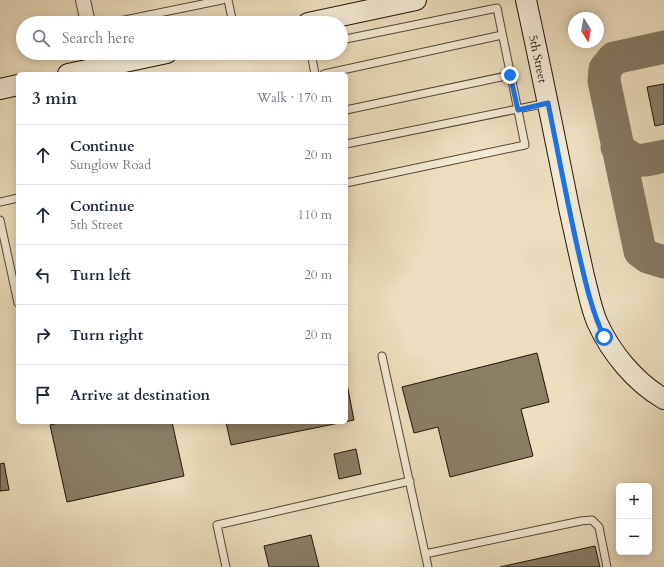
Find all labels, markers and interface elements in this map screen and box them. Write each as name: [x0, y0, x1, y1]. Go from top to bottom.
north arrow: [568, 12, 604, 48]
search box: [16, 16, 348, 60]
icon: search: [30, 27, 52, 49]
text: Search here: [62, 28, 135, 48]
street label: 5th Street: [525, 34, 551, 85]
route end: [501, 66, 519, 84]
text: 3 min: [32, 87, 77, 110]
text: Walk · 170 m: [257, 89, 332, 107]
text: Continue: [70, 136, 135, 156]
icon: ahead: [32, 144, 54, 166]
text: 20 m: [304, 146, 332, 164]
text: Sunglow Road: [70, 156, 151, 174]
text: Continue: [70, 196, 135, 216]
icon: ahead: [32, 204, 54, 226]
text: 110 m: [298, 206, 332, 224]
text: 5th Street: [70, 216, 123, 234]
icon: left: [32, 264, 54, 286]
text: Turn left: [70, 265, 131, 285]
text: 20 m: [304, 266, 332, 284]
icon: right: [32, 324, 54, 346]
text: Turn right: [70, 325, 143, 345]
text: 20 m: [304, 326, 332, 344]
route start: [595, 328, 613, 346]
icon: arrive: [32, 384, 54, 406]
text: Arrive at destination: [70, 385, 210, 405]
map controls: [616, 483, 652, 555]
button: +: [616, 483, 652, 519]
button: −: [616, 519, 652, 555]

